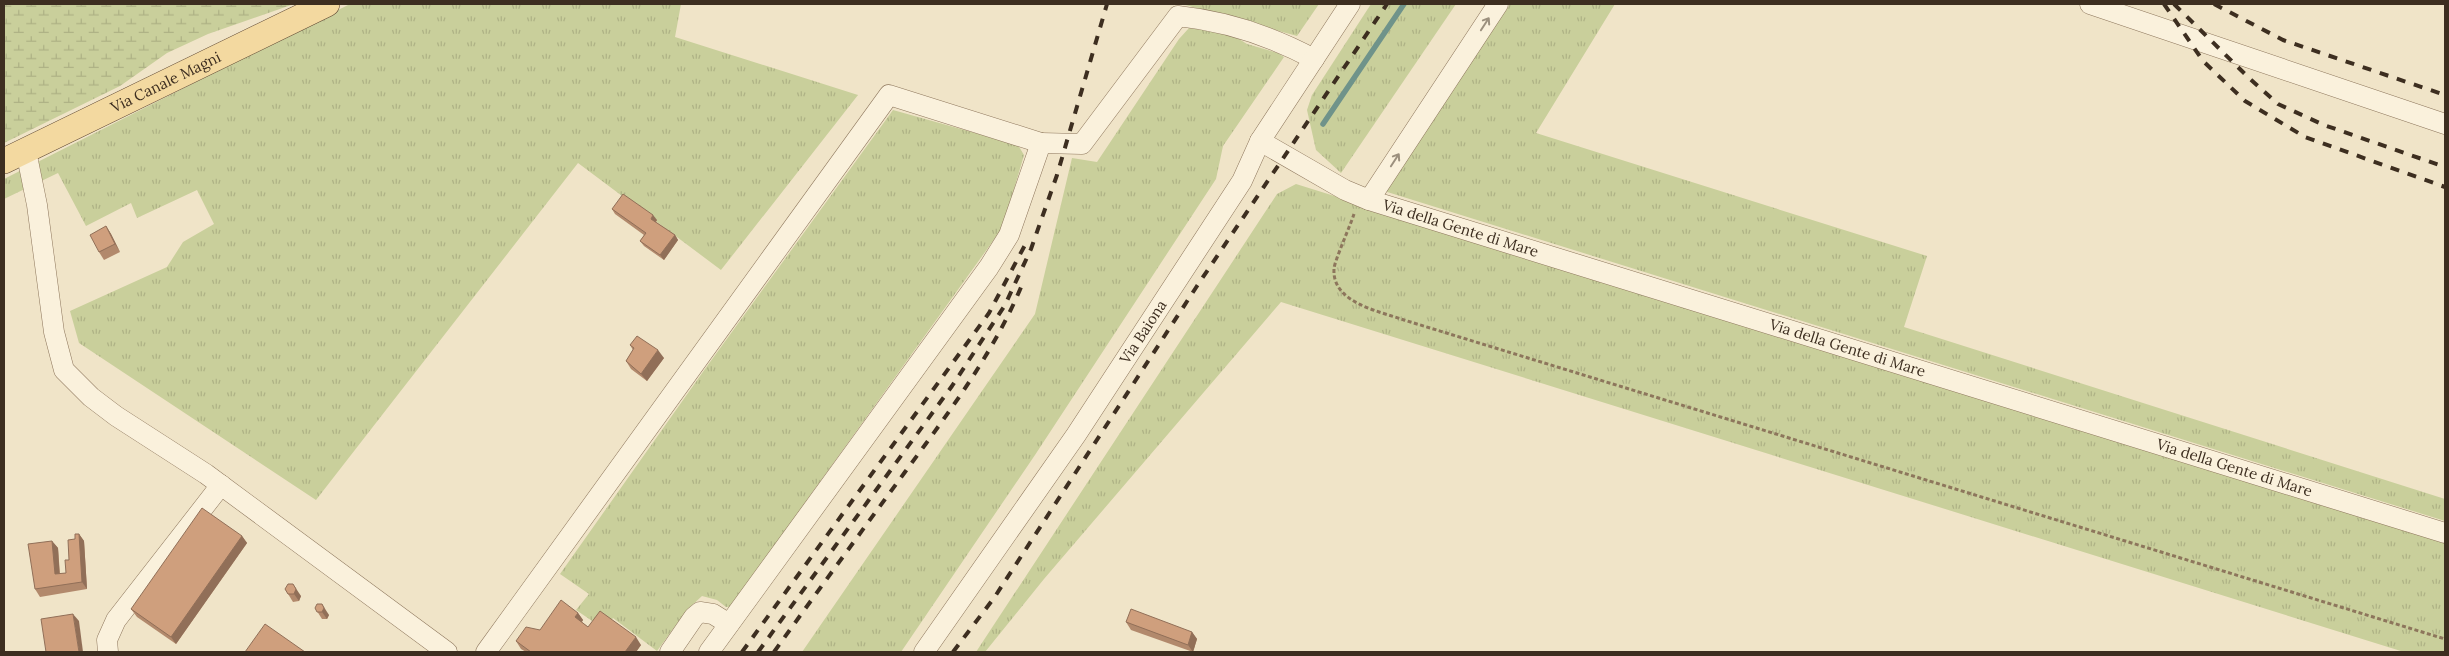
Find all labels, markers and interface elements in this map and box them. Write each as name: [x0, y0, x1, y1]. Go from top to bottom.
one-way arrow: [1480, 17, 1490, 31]
street label: Via Canale Magni: [107, 47, 224, 117]
one-way arrow: [1391, 153, 1401, 167]
street label: Via della Gente di Mare: [1380, 195, 1541, 261]
street label: Via Baiona: [1115, 296, 1171, 368]
street label: Via della Gente di Mare: [1766, 314, 1928, 381]
street label: Via della Gente di Mare: [2153, 434, 2315, 500]

